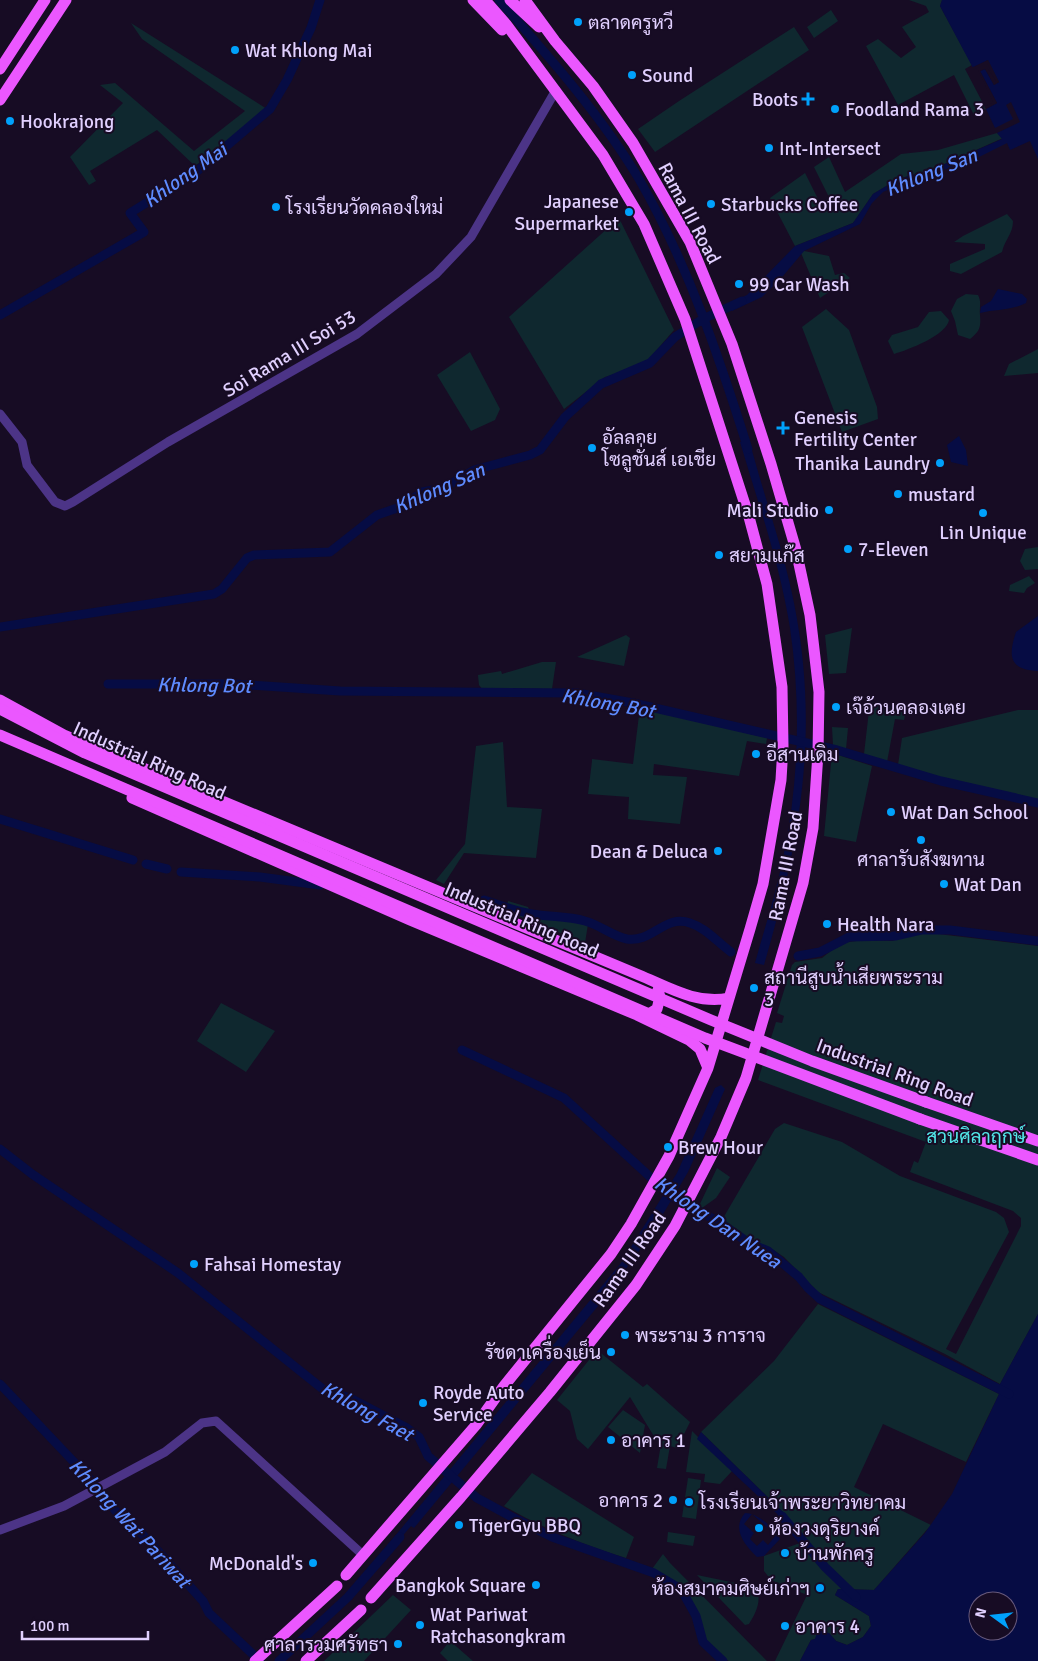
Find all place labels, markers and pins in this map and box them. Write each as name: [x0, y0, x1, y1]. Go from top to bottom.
place label: ตลาดครูหวี: [588, 10, 673, 36]
marker: ตลาดครูหวี: [572, 16, 584, 28]
place label: Wat Khlong Mai: [245, 39, 372, 63]
marker: Wat Khlong Mai: [229, 44, 241, 56]
place label: Sound: [642, 64, 693, 88]
marker: Sound: [626, 69, 638, 81]
place label: Boots: [752, 88, 798, 112]
marker: Boots: [802, 93, 814, 105]
place label: Foodland Rama 3: [845, 98, 984, 122]
marker: Foodland Rama 3: [829, 103, 841, 115]
place label: Hookrajong: [20, 110, 114, 134]
marker: Hookrajong: [4, 115, 16, 127]
place label: Int-Intersect: [779, 137, 881, 161]
marker: Int-Intersect: [763, 142, 775, 154]
place label: Japanese Supermarket: [514, 190, 619, 236]
place label: Starbucks Coffee: [721, 193, 858, 217]
place label: โรงเรียนวัดคลองใหม่: [285, 195, 443, 220]
marker: Starbucks Coffee: [705, 198, 717, 210]
marker: โรงเรียนวัดคลองใหม่: [270, 201, 282, 213]
marker: Japanese Supermarket: [623, 206, 635, 218]
place label: 99 Car Wash: [749, 273, 850, 297]
marker: 99 Car Wash: [733, 278, 745, 290]
place label: Genesis Fertility Center: [794, 406, 917, 452]
marker: Genesis Fertility Center: [776, 421, 790, 435]
place label: อัลลอย โซลูชั่นส์ เอเชีย: [601, 426, 716, 473]
marker: อัลลอย โซลูชั่นส์ เอเชีย: [586, 442, 598, 454]
place label: Thanika Laundry: [795, 452, 930, 476]
marker: Thanika Laundry: [934, 457, 946, 469]
place label: mustard: [908, 483, 975, 507]
marker: mustard: [892, 488, 904, 500]
place label: Mali Studio: [727, 499, 819, 523]
marker: Mali Studio: [823, 504, 835, 516]
marker: Lin Unique: [977, 507, 989, 519]
place label: Lin Unique: [939, 521, 1027, 545]
place label: 7-Eleven: [858, 538, 929, 562]
marker: 7-Eleven: [842, 543, 854, 555]
place label: สยามแก๊ส: [729, 544, 805, 568]
marker: สยามแก๊ส: [713, 549, 725, 561]
place label: เจ๊อ้วนคลองเตย: [846, 696, 966, 720]
marker: เจ๊อ้วนคลองเตย: [830, 701, 842, 713]
place label: อีสานเดิม: [766, 742, 838, 767]
marker: อีสานเดิม: [750, 748, 762, 760]
place label: Wat Dan School: [901, 801, 1028, 825]
marker: Wat Dan School: [885, 806, 897, 818]
marker: ศาลารับสังฆทาน: [915, 834, 927, 846]
place label: Dean & Deluca: [590, 840, 708, 864]
marker: Dean & Deluca: [712, 845, 724, 857]
place label: ศาลารับสังฆทาน: [857, 848, 985, 872]
place label: Wat Dan: [954, 873, 1022, 897]
marker: Wat Dan: [938, 878, 950, 890]
place label: Health Nara: [837, 913, 934, 937]
marker: Health Nara: [821, 918, 833, 930]
place label: สถานีสูบน้ำเสียพระราม 3: [764, 962, 943, 1012]
marker: สถานีสูบน้ำเสียพระราม 3: [748, 982, 760, 994]
place label: Brew Hour: [678, 1136, 763, 1160]
marker: Brew Hour: [662, 1141, 674, 1153]
place label: Fahsai Homestay: [204, 1253, 341, 1277]
marker: Fahsai Homestay: [188, 1258, 200, 1270]
place label: พระราม 3 การาจ: [635, 1324, 766, 1348]
marker: พระราม 3 การาจ: [619, 1329, 631, 1341]
place label: รัชดาเครื่องเย็น: [485, 1335, 601, 1365]
marker: รัชดาเครื่องเย็น: [605, 1346, 617, 1358]
place label: Royde Auto Service: [433, 1381, 525, 1427]
marker: Royde Auto Service: [417, 1397, 429, 1409]
place label: อาคาร 1: [621, 1429, 686, 1453]
marker: อาคาร 1: [605, 1434, 617, 1446]
place label: อาคาร 2: [598, 1489, 663, 1513]
place label: โรงเรียนเจ้าพระยาวิทยาคม: [698, 1490, 906, 1515]
marker: อาคาร 2: [667, 1494, 679, 1506]
marker: โรงเรียนเจ้าพระยาวิทยาคม: [683, 1496, 695, 1508]
place label: TigerGyu BBQ: [469, 1514, 581, 1538]
place label: ห้องวงดุริยางค์: [769, 1516, 880, 1541]
marker: TigerGyu BBQ: [453, 1519, 465, 1531]
marker: ห้องวงดุริยางค์: [753, 1522, 765, 1534]
place label: บ้านพักครู: [795, 1542, 874, 1567]
marker: บ้านพักครู: [779, 1547, 791, 1559]
place label: McDonald's: [209, 1552, 303, 1576]
marker: McDonald's: [307, 1557, 319, 1569]
place label: Bangkok Square: [395, 1574, 526, 1598]
place label: ห้องสมาคมศิษย์เก่าฯ: [652, 1576, 810, 1601]
marker: Bangkok Square: [530, 1579, 542, 1591]
marker: ห้องสมาคมศิษย์เก่าฯ: [814, 1582, 826, 1594]
place label: Wat Pariwat Ratchasongkram: [430, 1603, 566, 1649]
place label: อาคาร 4: [795, 1615, 860, 1639]
marker: Wat Pariwat Ratchasongkram: [414, 1619, 426, 1631]
marker: อาคาร 4: [779, 1620, 791, 1632]
place label: ศาลารวมศรัทธา: [264, 1633, 388, 1657]
marker: ศาลารวมศรัทธา: [392, 1638, 404, 1650]

